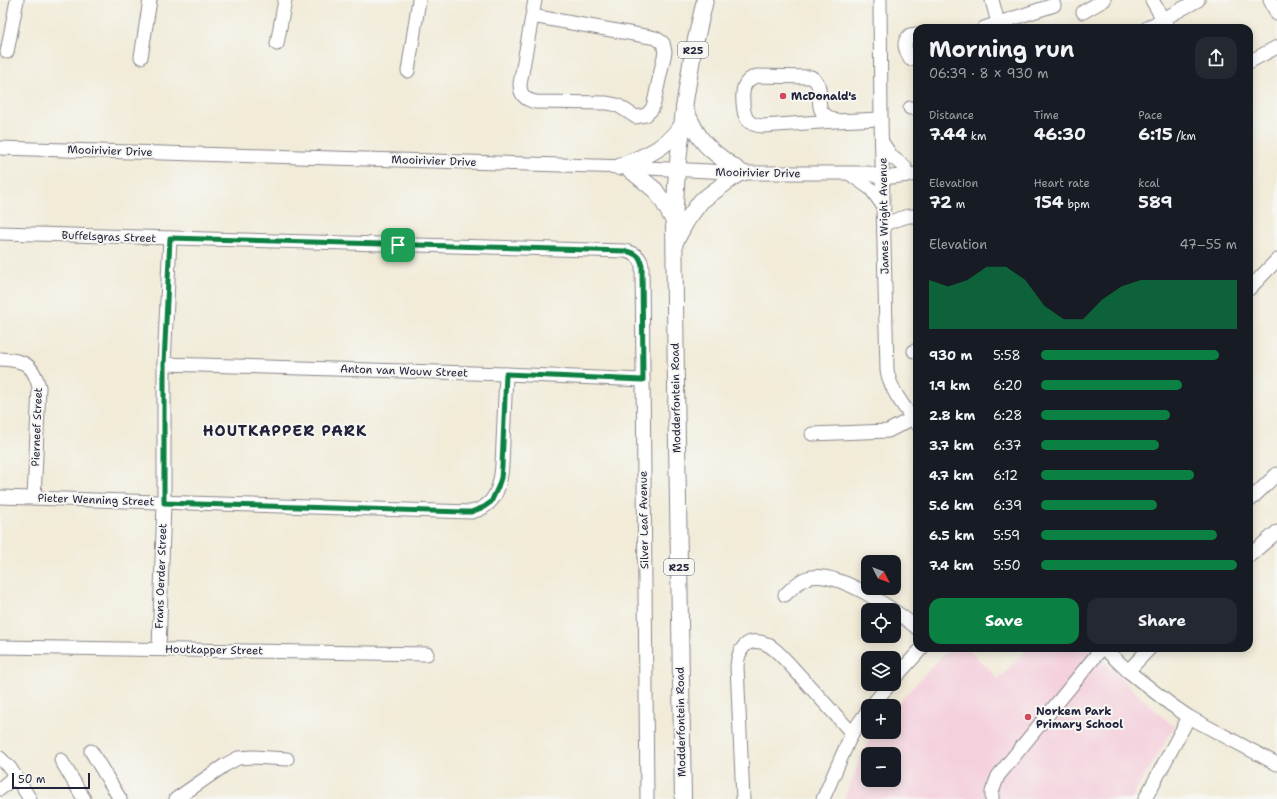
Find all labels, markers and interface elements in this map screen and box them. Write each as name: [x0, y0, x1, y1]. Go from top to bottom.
text: Morning run: [929, 35, 1074, 64]
button: share: [1195, 37, 1237, 79]
road number: R25: [678, 42, 708, 58]
text: 06:39 · 8 × 930 m: [929, 65, 1049, 82]
place label: McDonald's: [791, 89, 857, 104]
marker: McDonald's: [778, 91, 788, 101]
text: Distance: [929, 108, 974, 123]
text: Time: [1034, 108, 1059, 123]
text: Pace: [1138, 108, 1163, 123]
text: 7.44: [929, 123, 967, 145]
text: 46:30: [1034, 123, 1086, 145]
text: 6:15: [1138, 123, 1173, 145]
text: km: [967, 129, 986, 144]
text: /km: [1173, 129, 1196, 144]
street label: Mooirivier Drive: [67, 142, 153, 160]
street label: Mooirivier Drive: [391, 152, 477, 170]
street label: James Wright Avenue: [875, 157, 893, 275]
street label: Mooirivier Drive: [715, 165, 801, 181]
text: Elevation: [929, 176, 978, 191]
text: Heart rate: [1034, 176, 1090, 191]
text: kcal: [1138, 176, 1160, 191]
text: 72: [929, 191, 952, 213]
text: 154: [1034, 191, 1064, 213]
text: 589: [1138, 191, 1173, 213]
text: m: [952, 197, 965, 212]
text: bpm: [1064, 197, 1090, 212]
street label: Buffelsgras Street: [61, 228, 157, 246]
pin: [381, 228, 415, 262]
icon: arrive: [387, 234, 409, 256]
text: Elevation: [929, 236, 987, 253]
text: 47–55 m: [1179, 236, 1237, 253]
street label: Modderfontein Road: [668, 343, 684, 453]
text: 930 m: [929, 347, 972, 364]
text: 5:58: [993, 347, 1021, 364]
street label: Anton van Wouw Street: [340, 361, 468, 381]
text: 1.9 km: [929, 377, 970, 394]
text: 6:20: [993, 377, 1022, 394]
street label: Pierneef Street: [28, 387, 46, 467]
text: 2.8 km: [929, 407, 975, 424]
text: 6:28: [993, 407, 1022, 424]
district label: HOUTKAPPER PARK: [203, 421, 367, 441]
text: 3.7 km: [929, 437, 974, 454]
text: 6:37: [993, 437, 1022, 454]
text: 4.7 km: [929, 467, 973, 484]
text: 6:12: [993, 467, 1018, 484]
street label: Silver Leaf Avenue: [636, 471, 652, 569]
street label: Pieter Wenning Street: [37, 490, 155, 510]
text: 5.6 km: [929, 497, 974, 514]
text: 6:39: [993, 497, 1022, 514]
street label: Frans Oerder Street: [152, 523, 170, 629]
text: 6.5 km: [929, 527, 974, 544]
text: 5:59: [993, 527, 1020, 544]
north arrow: [861, 555, 901, 595]
map controls: [861, 555, 901, 787]
text: 7.4 km: [929, 557, 974, 574]
text: 5:50: [993, 557, 1021, 574]
road number: R25: [664, 559, 694, 575]
button: Save: [929, 598, 1079, 644]
button: Share: [1087, 598, 1237, 644]
button: locate: [861, 603, 901, 643]
street label: Houtkapper Street: [165, 642, 263, 658]
button: layers: [861, 651, 901, 691]
street label: Modderfontein Road: [673, 667, 689, 777]
button: +: [861, 699, 901, 739]
place label: Norkem Park Primary School: [1036, 704, 1123, 732]
marker: Norkem Park Primary School: [1023, 712, 1033, 722]
button: −: [861, 747, 901, 787]
scale bar: [12, 771, 90, 790]
text: 50 m: [18, 772, 46, 787]

